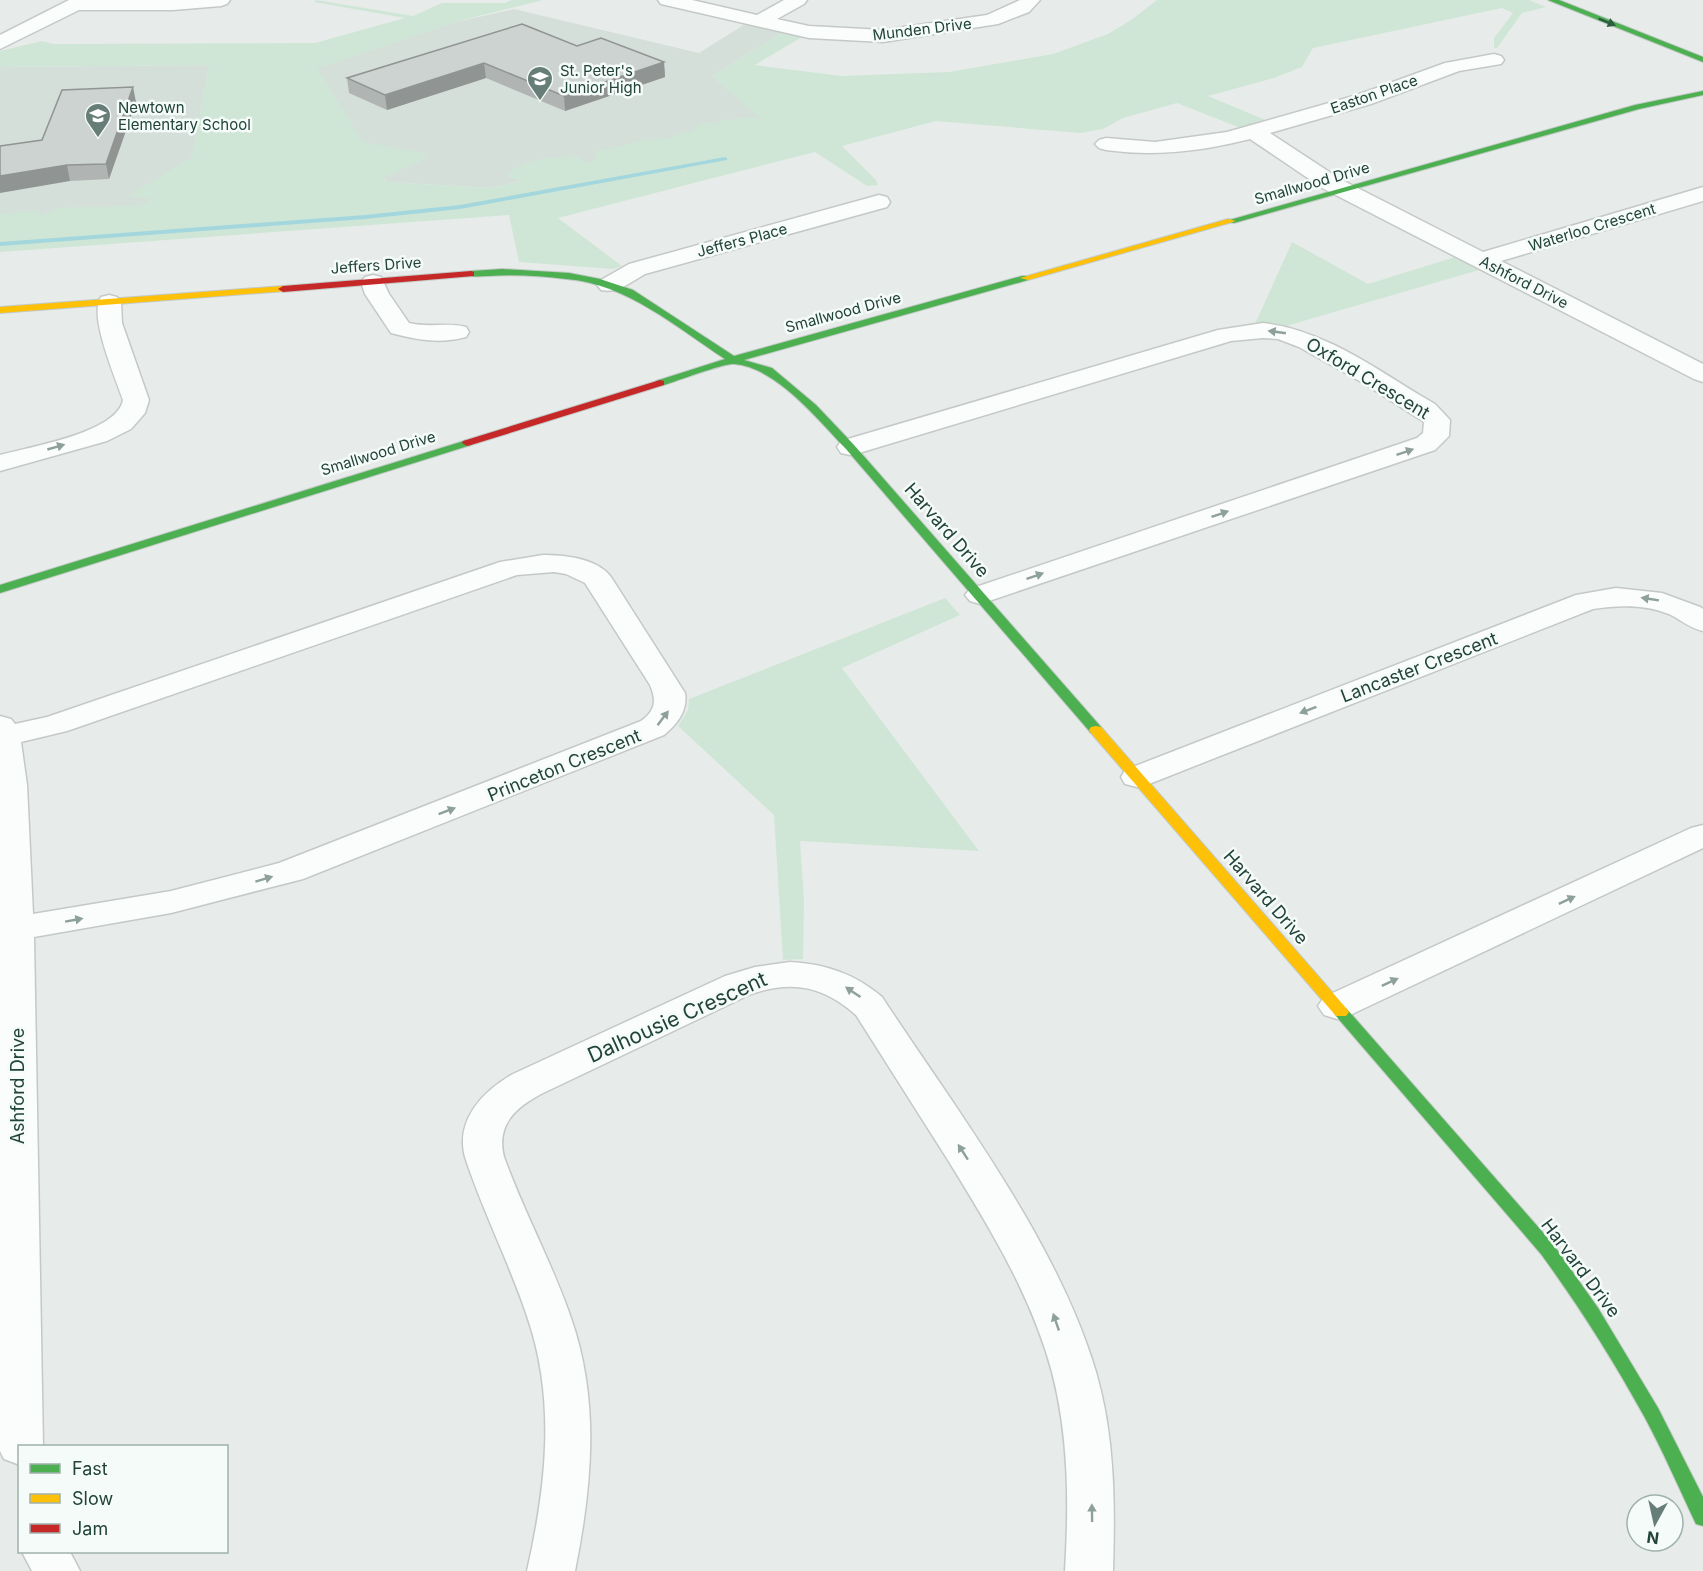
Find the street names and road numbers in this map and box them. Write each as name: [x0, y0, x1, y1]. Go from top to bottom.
street label: Munden Drive: [871, 14, 973, 44]
street label: Easton Place: [1328, 70, 1420, 118]
street label: Smallwood Drive: [1252, 157, 1372, 209]
street label: Waterloo Crescent: [1526, 199, 1658, 255]
street label: Jeffers Place: [695, 219, 789, 261]
street label: Ashford Drive: [1476, 251, 1572, 313]
street label: Jeffers Drive: [330, 252, 422, 278]
street label: Smallwood Drive: [783, 287, 903, 337]
street label: Oxford Crescent: [1302, 333, 1434, 423]
street label: Smallwood Drive: [318, 427, 438, 479]
street label: Harvard Drive: [900, 479, 994, 581]
street label: Lancaster Crescent: [1338, 627, 1500, 707]
street label: Princeton Crescent: [484, 725, 644, 805]
street label: Harvard Drive: [1219, 846, 1313, 948]
street label: Dalhousie Crescent: [584, 966, 771, 1068]
street label: Ashford Drive: [7, 1028, 28, 1144]
street label: Harvard Drive: [1537, 1215, 1625, 1321]

